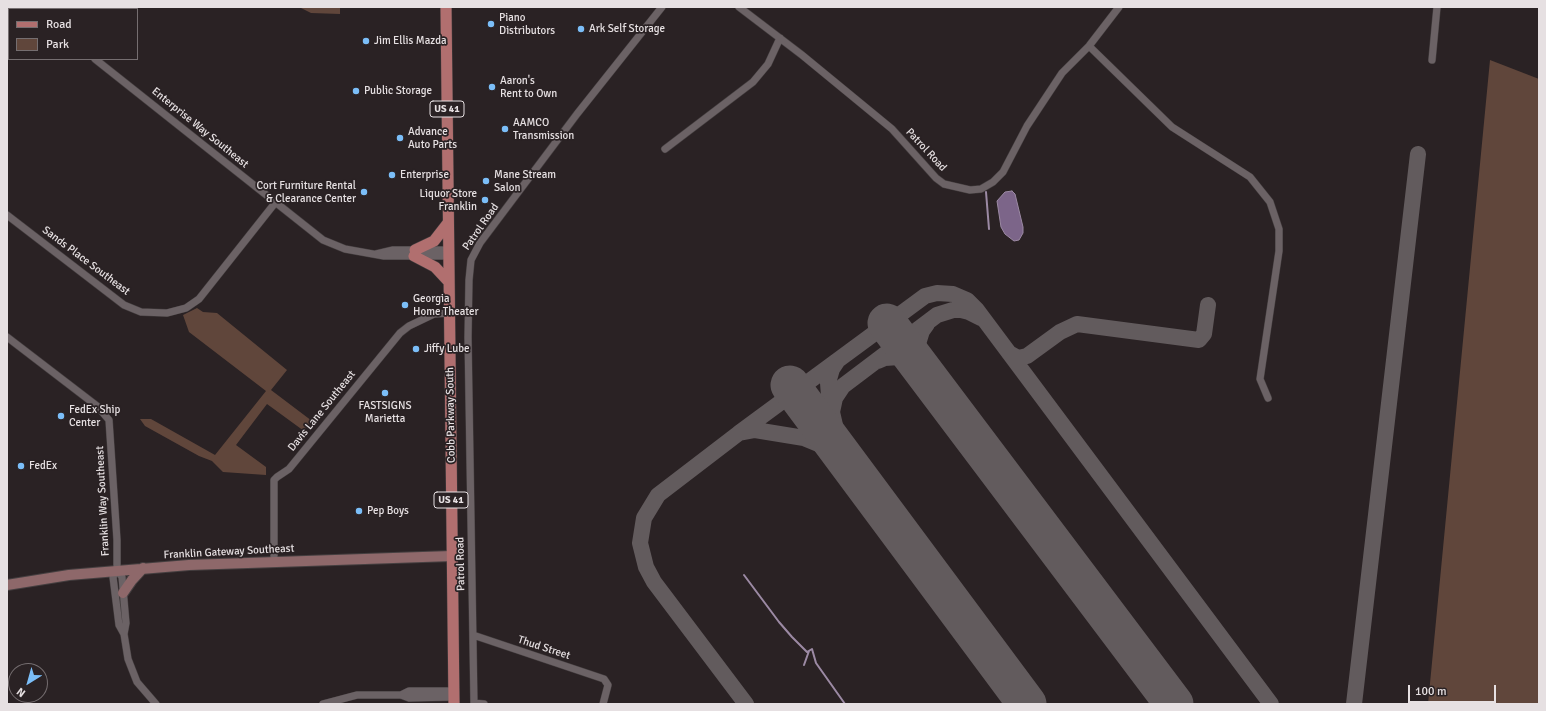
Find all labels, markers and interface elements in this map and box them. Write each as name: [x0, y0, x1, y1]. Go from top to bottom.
legend: [8, 8, 138, 60]
place label: Piano Distributors: [499, 11, 555, 37]
text: Road: [46, 17, 72, 32]
marker: Piano Distributors: [486, 19, 496, 29]
place label: Ark Self Storage: [589, 22, 665, 36]
marker: Ark Self Storage: [576, 24, 586, 34]
place label: Jim Ellis Mazda: [374, 34, 447, 48]
marker: Jim Ellis Mazda: [361, 36, 371, 46]
text: Park: [46, 37, 69, 52]
place label: Aaron's Rent to Own: [500, 74, 557, 100]
marker: Aaron's Rent to Own: [487, 82, 497, 92]
place label: Public Storage: [364, 84, 432, 98]
street label: Enterprise Way Southeast: [149, 85, 251, 171]
marker: Public Storage: [351, 86, 361, 96]
road number: US 41: [430, 101, 464, 117]
place label: AAMCO Transmission: [513, 116, 574, 142]
marker: AAMCO Transmission: [500, 124, 510, 134]
place label: Advance Auto Parts: [408, 125, 457, 151]
street label: Patrol Road: [903, 126, 949, 174]
marker: Advance Auto Parts: [395, 133, 405, 143]
place label: Enterprise: [400, 168, 449, 182]
place label: Mane Stream Salon: [494, 168, 556, 194]
marker: Enterprise: [387, 170, 397, 180]
marker: Mane Stream Salon: [481, 176, 491, 186]
place label: Cort Furniture Rental & Clearance Center: [256, 179, 356, 205]
marker: Cort Furniture Rental & Clearance Center: [359, 187, 369, 197]
place label: Liquor Store Franklin: [420, 187, 477, 213]
marker: Liquor Store Franklin: [480, 195, 490, 205]
street label: Patrol Road: [460, 201, 502, 253]
street label: Sands Place Southeast: [40, 224, 132, 298]
place label: Georgia Home Theater: [413, 292, 479, 318]
marker: Georgia Home Theater: [400, 300, 410, 310]
place label: Jiffy Lube: [424, 342, 470, 356]
marker: Jiffy Lube: [411, 344, 421, 354]
street label: Cobb Parkway South: [444, 367, 458, 463]
street label: Davis Lane Southeast: [285, 368, 359, 454]
marker: FASTSIGNS Marietta: [380, 388, 390, 398]
place label: FASTSIGNS Marietta: [358, 399, 412, 425]
place label: FedEx Ship Center: [69, 403, 120, 429]
marker: FedEx Ship Center: [56, 411, 66, 421]
street label: Franklin Way Southeast: [94, 446, 112, 556]
place label: FedEx: [29, 459, 57, 473]
marker: FedEx: [16, 461, 26, 471]
road number: US 41: [434, 492, 468, 508]
place label: Pep Boys: [367, 504, 409, 518]
marker: Pep Boys: [354, 506, 364, 516]
street label: Patrol Road: [454, 537, 468, 591]
street label: Franklin Gateway Southeast: [163, 542, 295, 562]
street label: Thud Street: [516, 633, 572, 663]
north arrow: [8, 663, 48, 703]
scale bar: [1410, 677, 1498, 703]
text: 100 m: [1415, 684, 1447, 699]
text: N: [14, 685, 28, 700]

